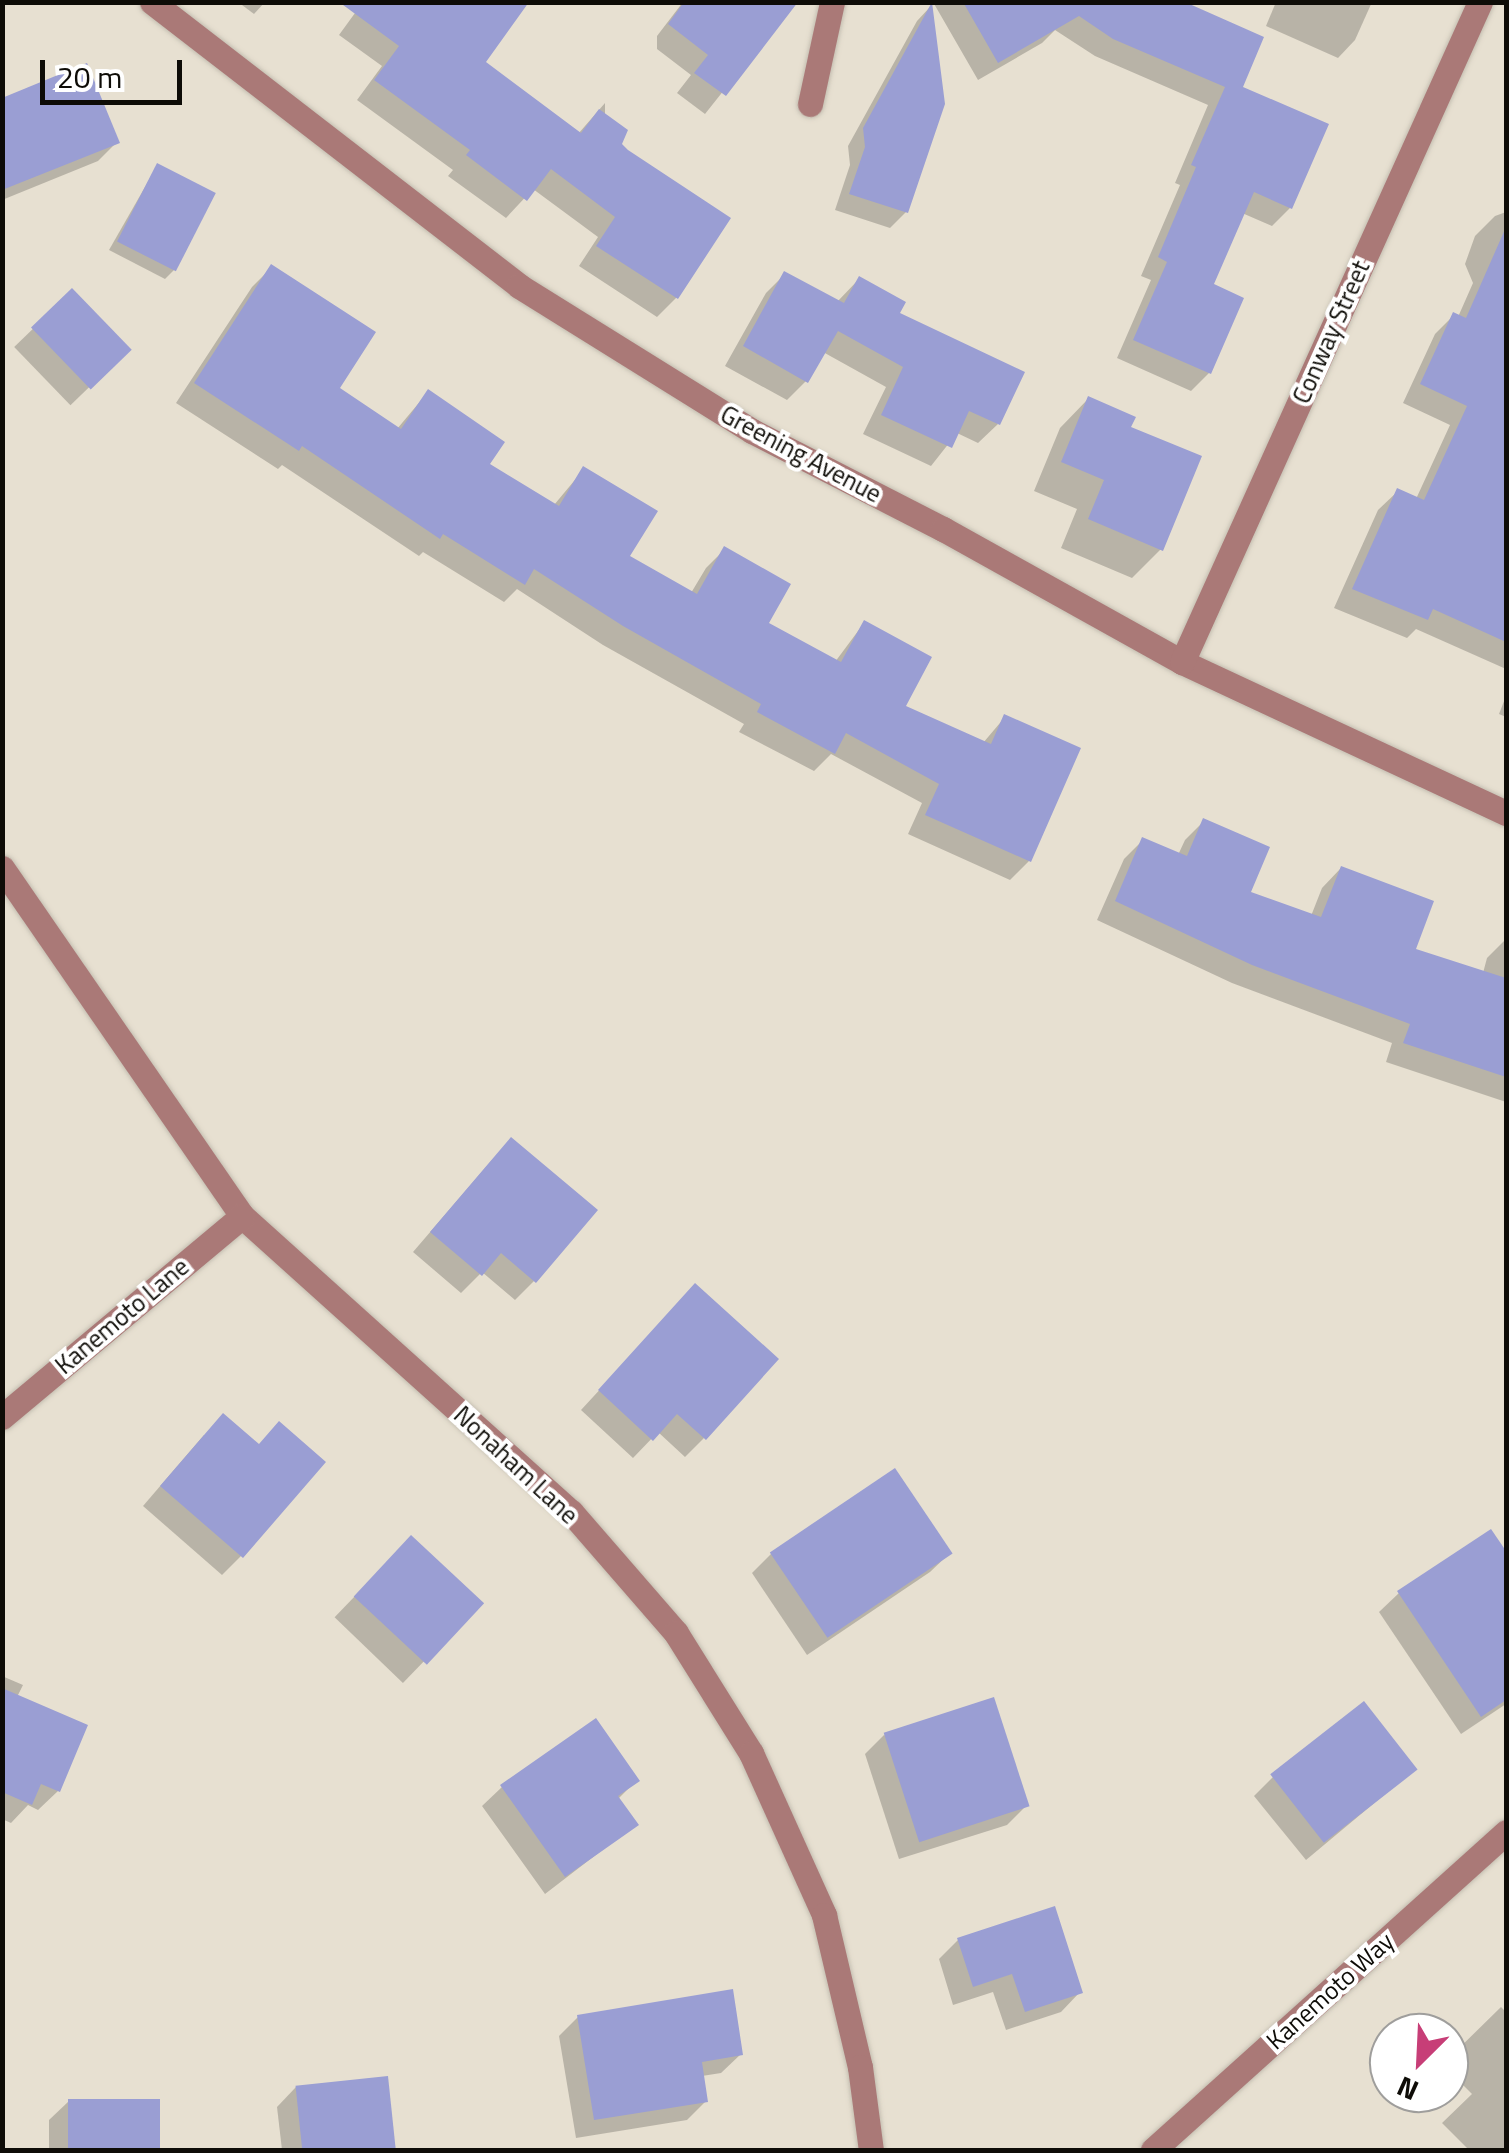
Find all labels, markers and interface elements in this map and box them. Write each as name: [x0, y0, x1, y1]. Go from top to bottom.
scale bar: [45, 40, 188, 102]
text: 20 m: [57, 54, 122, 100]
street label: Conway Street: [1286, 256, 1376, 408]
street label: Greening Avenue: [715, 399, 887, 509]
street label: Kanemoto Lane: [49, 1252, 195, 1380]
street label: Nonaham Lane: [448, 1400, 584, 1530]
street label: Kanemoto Way: [1260, 1926, 1400, 2056]
north arrow: [1369, 2013, 1469, 2113]
text: N: [1390, 2065, 1425, 2113]

